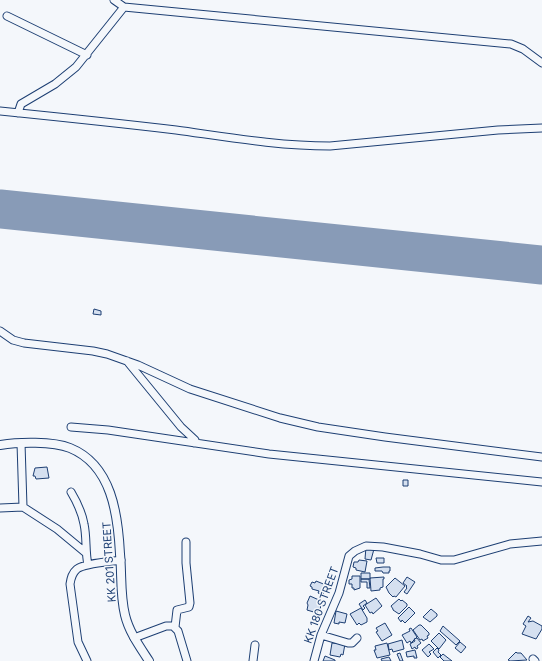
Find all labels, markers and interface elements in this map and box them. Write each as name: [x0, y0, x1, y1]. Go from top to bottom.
street label: KK 201 STREET: [99, 521, 119, 603]
street label: KK 180 STREET: [301, 565, 341, 645]

